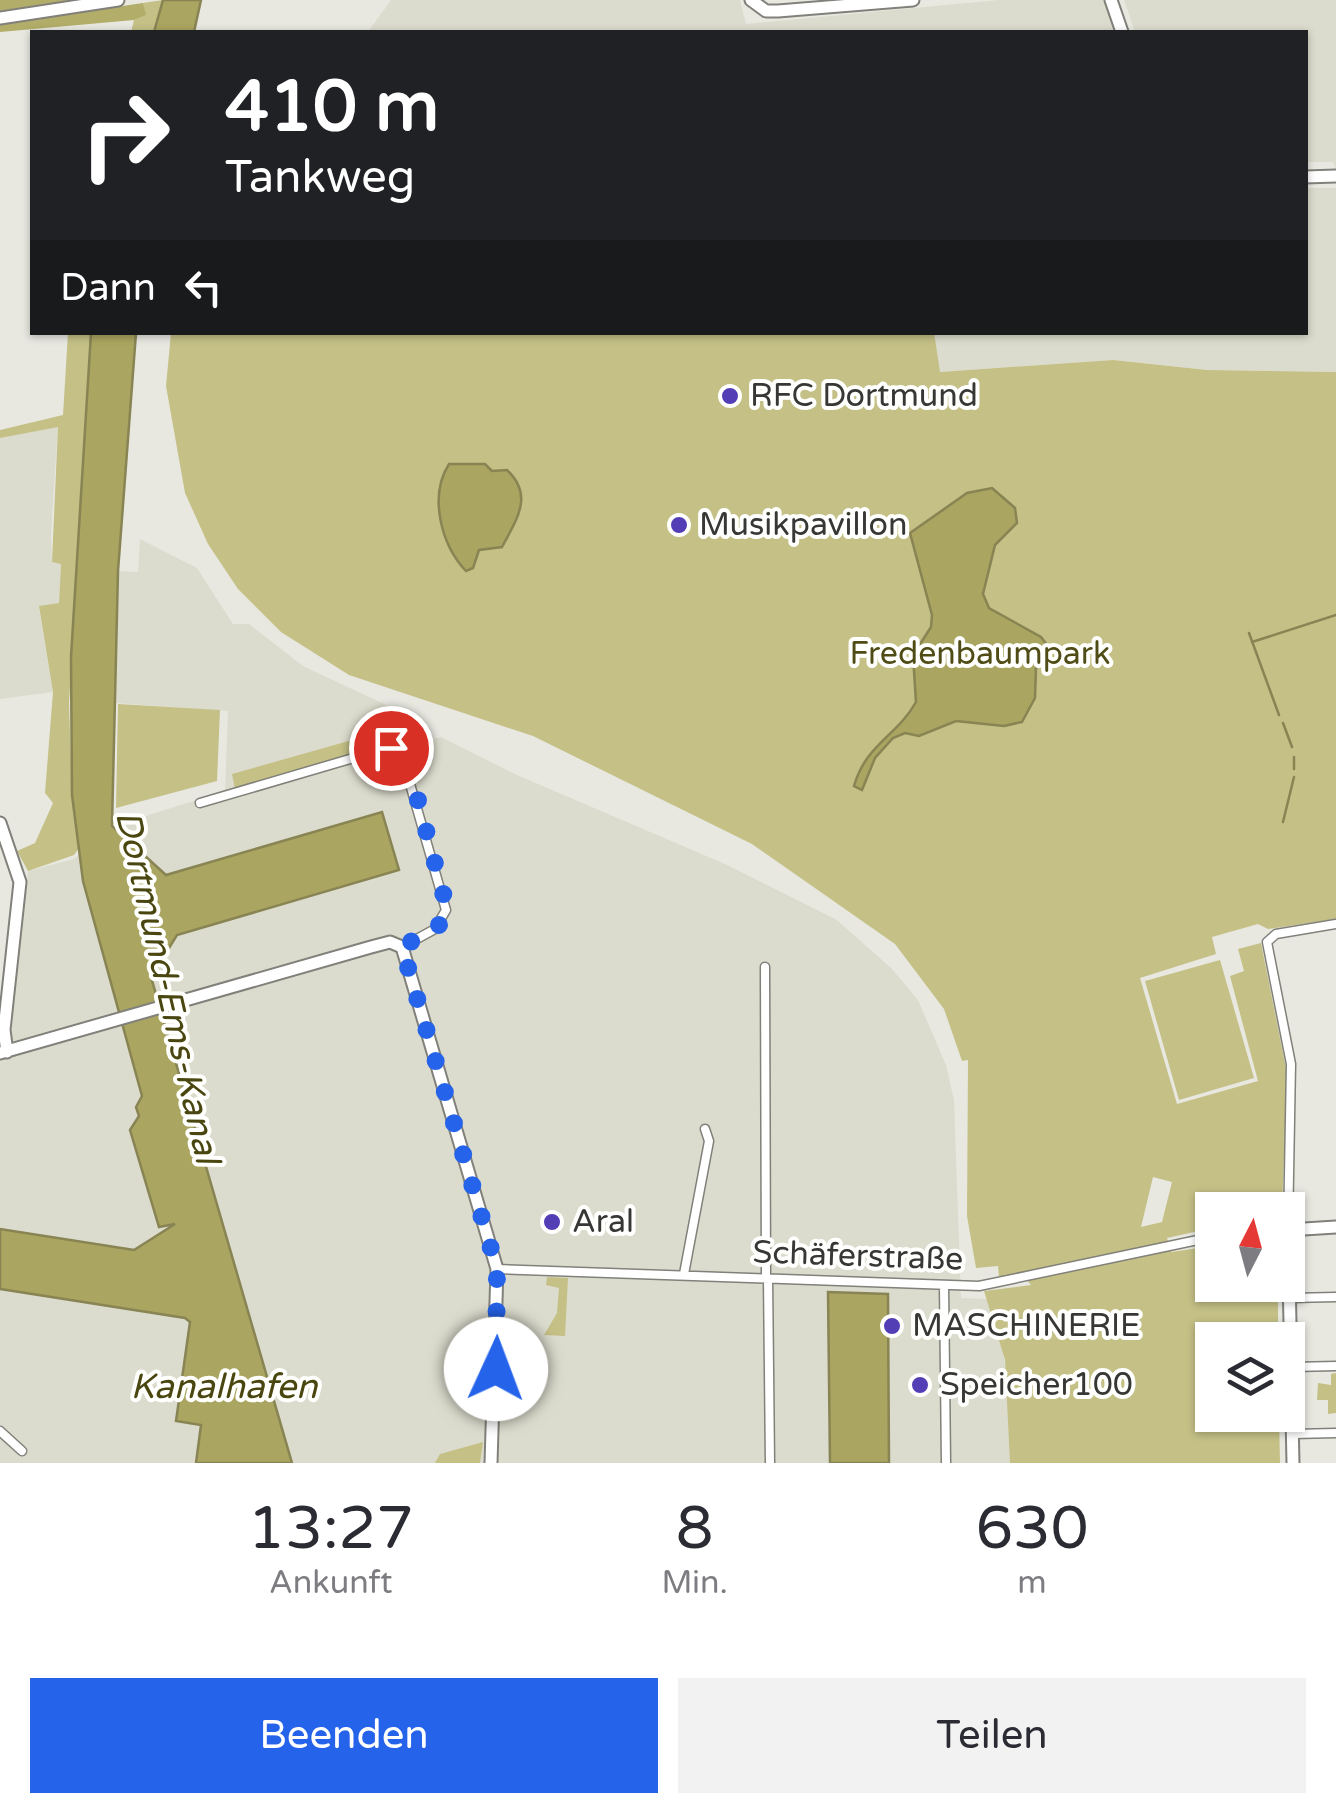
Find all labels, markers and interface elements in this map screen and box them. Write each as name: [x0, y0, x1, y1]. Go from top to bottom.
text: 410 m: [225, 66, 439, 150]
icon: right: [60, 70, 190, 200]
text: Tankweg: [225, 151, 415, 205]
icon: left: [176, 260, 231, 315]
text: Dann: [60, 265, 156, 311]
place label: RFC Dortmund: [750, 377, 978, 415]
marker: RFC Dortmund: [719, 385, 741, 407]
place label: Musikpavillon: [699, 506, 907, 544]
marker: Musikpavillon: [668, 514, 690, 536]
park label: Fredenbaumpark: [849, 635, 1111, 673]
pin: [349, 706, 434, 791]
icon: arrive: [364, 721, 419, 776]
water label: Dortmund-Ems-Kanal: [106, 807, 229, 1172]
north arrow: [1195, 1192, 1305, 1302]
map controls: [1195, 1192, 1305, 1432]
place label: Aral: [572, 1203, 634, 1241]
marker: Aral: [541, 1211, 563, 1233]
street label: Schäferstraße: [752, 1233, 964, 1279]
place label: MASCHINERIE: [912, 1307, 1140, 1345]
marker: MASCHINERIE: [881, 1315, 903, 1337]
position arrow: [444, 1317, 548, 1421]
button: layers: [1195, 1322, 1305, 1432]
water label: Kanalhafen: [131, 1366, 319, 1408]
place label: Speicher100: [940, 1366, 1133, 1404]
marker: Speicher100: [909, 1374, 931, 1396]
text: 13:27: [248, 1493, 414, 1565]
text: 8: [676, 1493, 713, 1565]
text: 630: [975, 1493, 1088, 1565]
text: Ankunft: [269, 1564, 392, 1602]
text: Min.: [661, 1564, 728, 1602]
text: m: [1017, 1564, 1047, 1602]
button: Beenden: [30, 1678, 658, 1793]
button: Teilen: [678, 1678, 1306, 1793]

